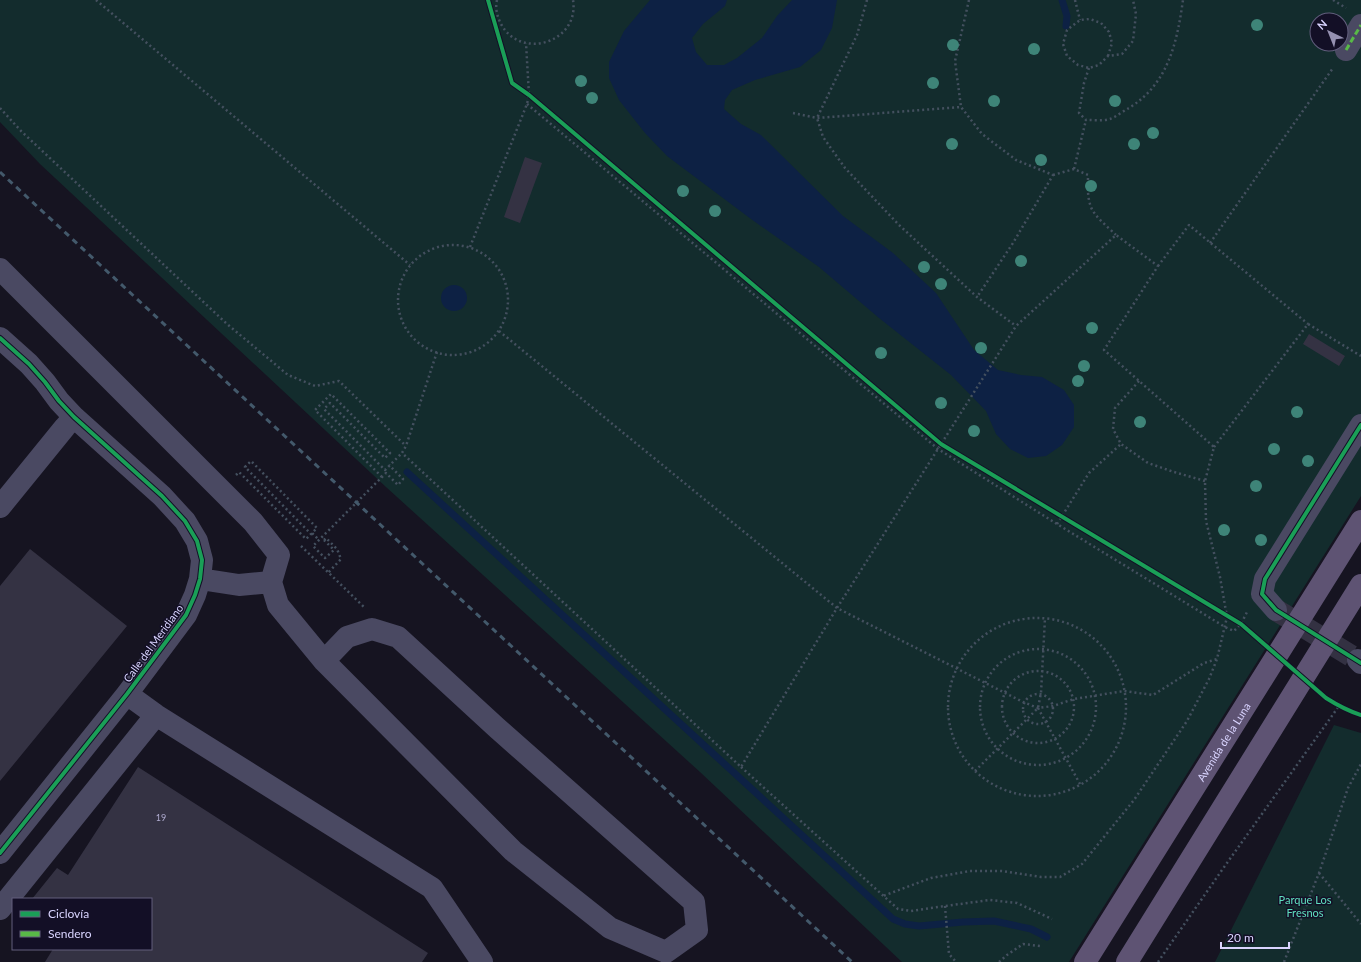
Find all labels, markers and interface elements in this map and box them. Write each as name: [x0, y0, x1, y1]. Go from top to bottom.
north arrow: [1309, 12, 1349, 52]
text: N: [1314, 17, 1329, 32]
street label: Calle del Meridiano: [120, 601, 186, 685]
street label: Avenida de la Luna: [1193, 700, 1252, 783]
house number: 19: [156, 812, 166, 823]
park label: Parque Los Fresnos: [1279, 893, 1332, 919]
legend: [12, 898, 152, 950]
text: Ciclovía: [48, 906, 89, 921]
scale bar: [1221, 924, 1289, 950]
text: Sendero: [48, 926, 92, 941]
text: 20 m: [1227, 930, 1254, 945]

